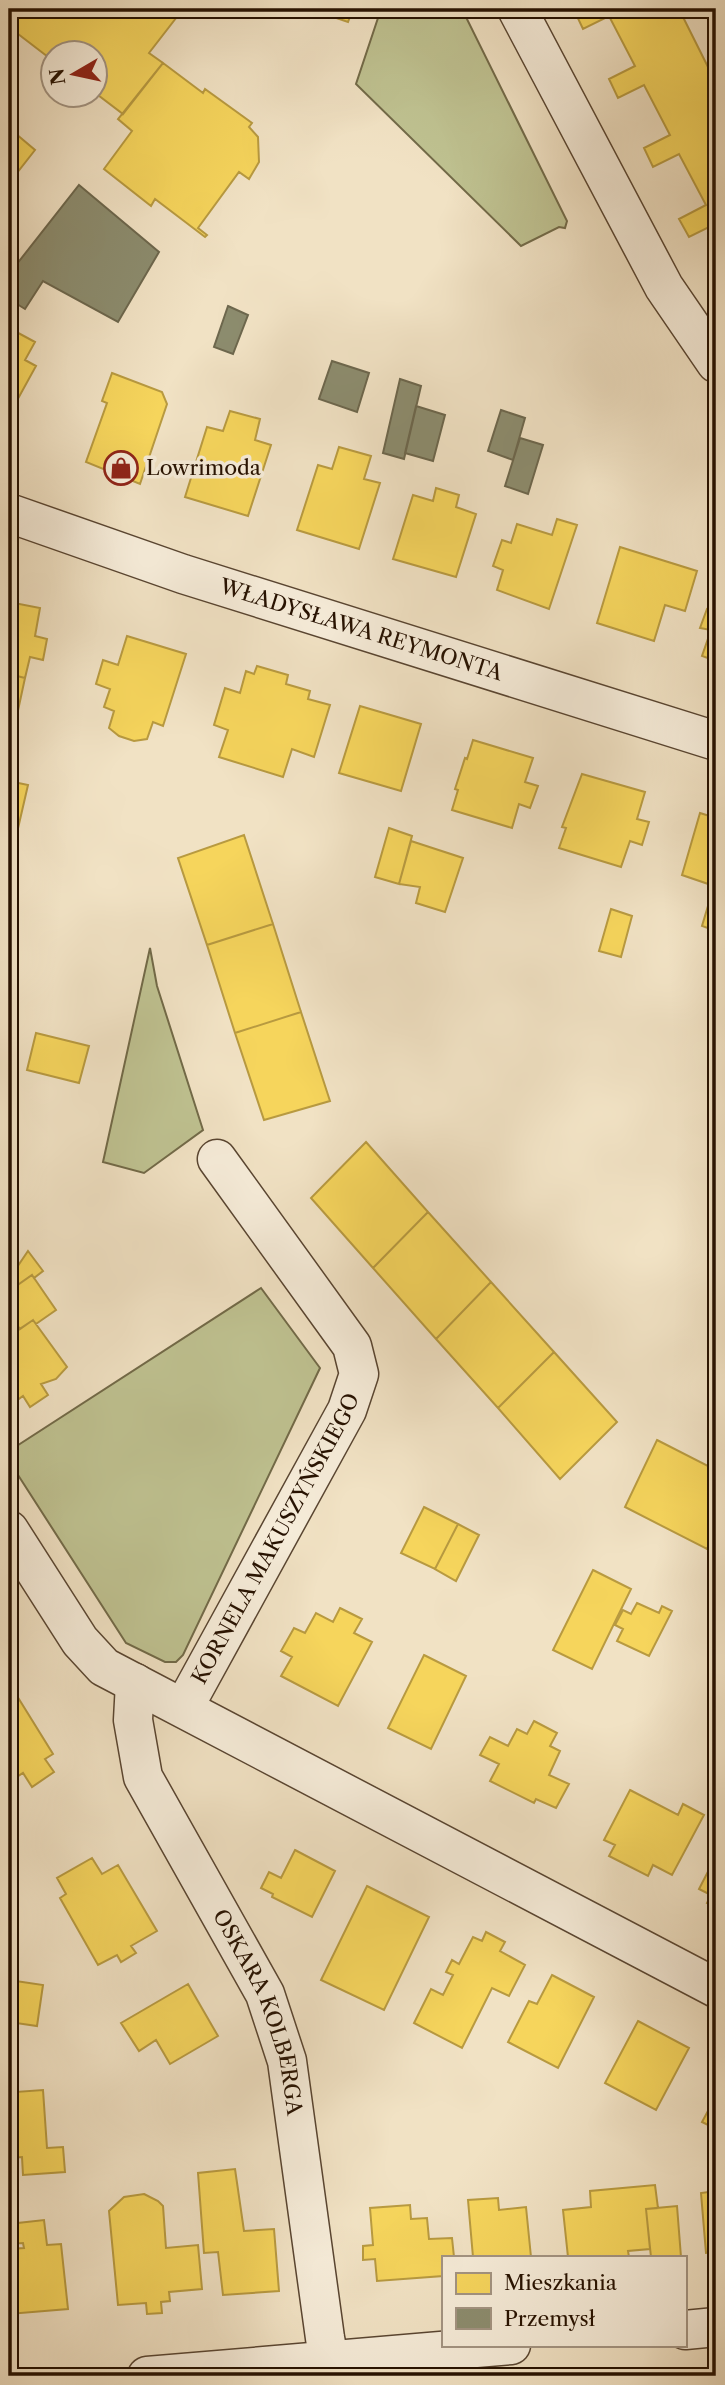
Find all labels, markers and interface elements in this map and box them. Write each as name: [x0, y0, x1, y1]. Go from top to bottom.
north arrow: [38, 38, 108, 108]
text: N: [45, 67, 70, 87]
shop icon: Lowrimoda: [102, 449, 140, 487]
place label: Lowrimoda: [146, 455, 262, 480]
street label: WŁADYSŁAWA REYMONTA: [216, 573, 506, 685]
street label: KORNELA MAKUSZYŃSKIEGO: [186, 1390, 364, 1688]
street label: OSKARA KOLBERGA: [208, 1905, 307, 2117]
legend: [442, 2256, 686, 2346]
text: Mieszkania: [504, 2270, 618, 2295]
text: Przemysł: [504, 2306, 596, 2331]

